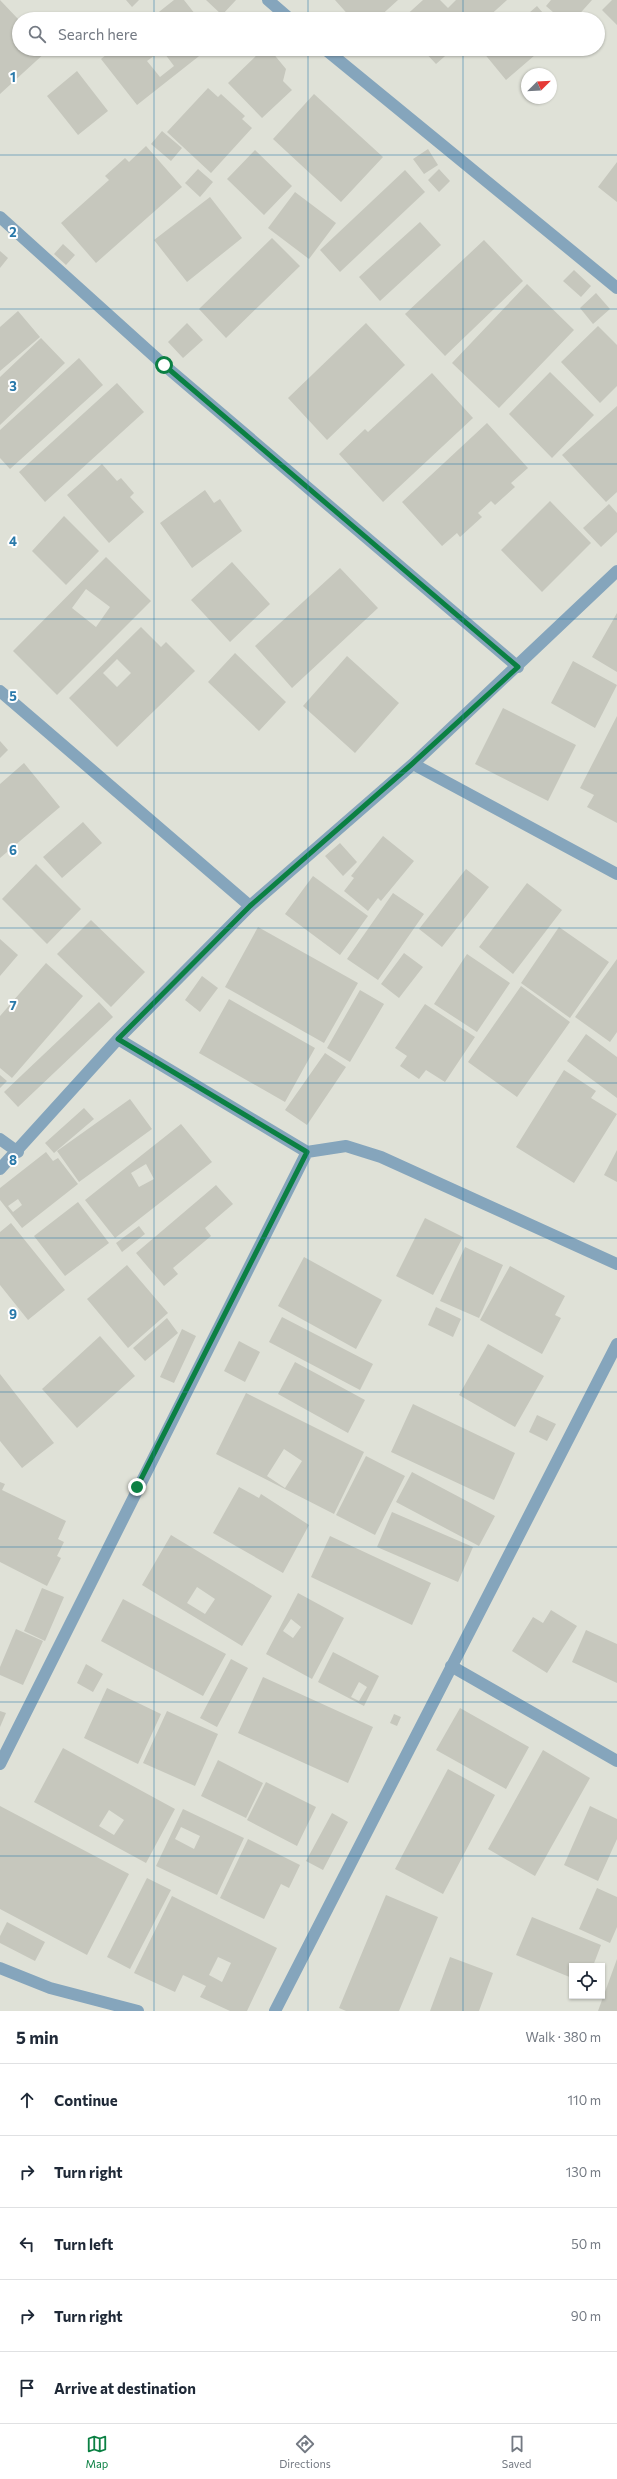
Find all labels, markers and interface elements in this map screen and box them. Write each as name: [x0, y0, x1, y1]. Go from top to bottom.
search box: [12, 12, 605, 56]
icon: search: [26, 23, 48, 45]
text: Search here: [58, 25, 137, 43]
north arrow: [521, 68, 557, 104]
text: 1: [10, 69, 16, 85]
text: 2: [9, 224, 17, 240]
route start: [155, 356, 173, 374]
text: 3: [9, 378, 17, 394]
text: 4: [9, 533, 17, 549]
text: 5: [9, 688, 17, 704]
text: 6: [9, 842, 17, 858]
text: 7: [9, 997, 17, 1013]
text: 8: [9, 1152, 17, 1168]
text: 9: [9, 1306, 17, 1322]
route end: [128, 1478, 146, 1496]
map controls: [569, 1963, 605, 1999]
button: locate: [569, 1963, 605, 1999]
text: 5 min: [16, 2027, 59, 2048]
text: Walk · 380 m: [526, 2029, 601, 2045]
icon: ahead: [16, 2089, 38, 2111]
text: Continue: [54, 2091, 118, 2109]
text: 110 m: [568, 2092, 601, 2108]
icon: right: [16, 2161, 38, 2183]
text: Turn right: [54, 2163, 123, 2181]
text: 130 m: [566, 2164, 601, 2180]
icon: left: [16, 2233, 38, 2255]
text: Turn left: [54, 2235, 113, 2253]
text: 50 m: [571, 2236, 601, 2252]
icon: right: [16, 2305, 38, 2327]
text: Turn right: [54, 2307, 123, 2325]
text: 90 m: [571, 2308, 601, 2324]
icon: arrive: [16, 2377, 38, 2399]
text: Arrive at destination: [54, 2379, 196, 2397]
tab: Map: [86, 2433, 108, 2470]
tab: Directions: [279, 2433, 331, 2470]
tab: Saved: [502, 2433, 531, 2470]

